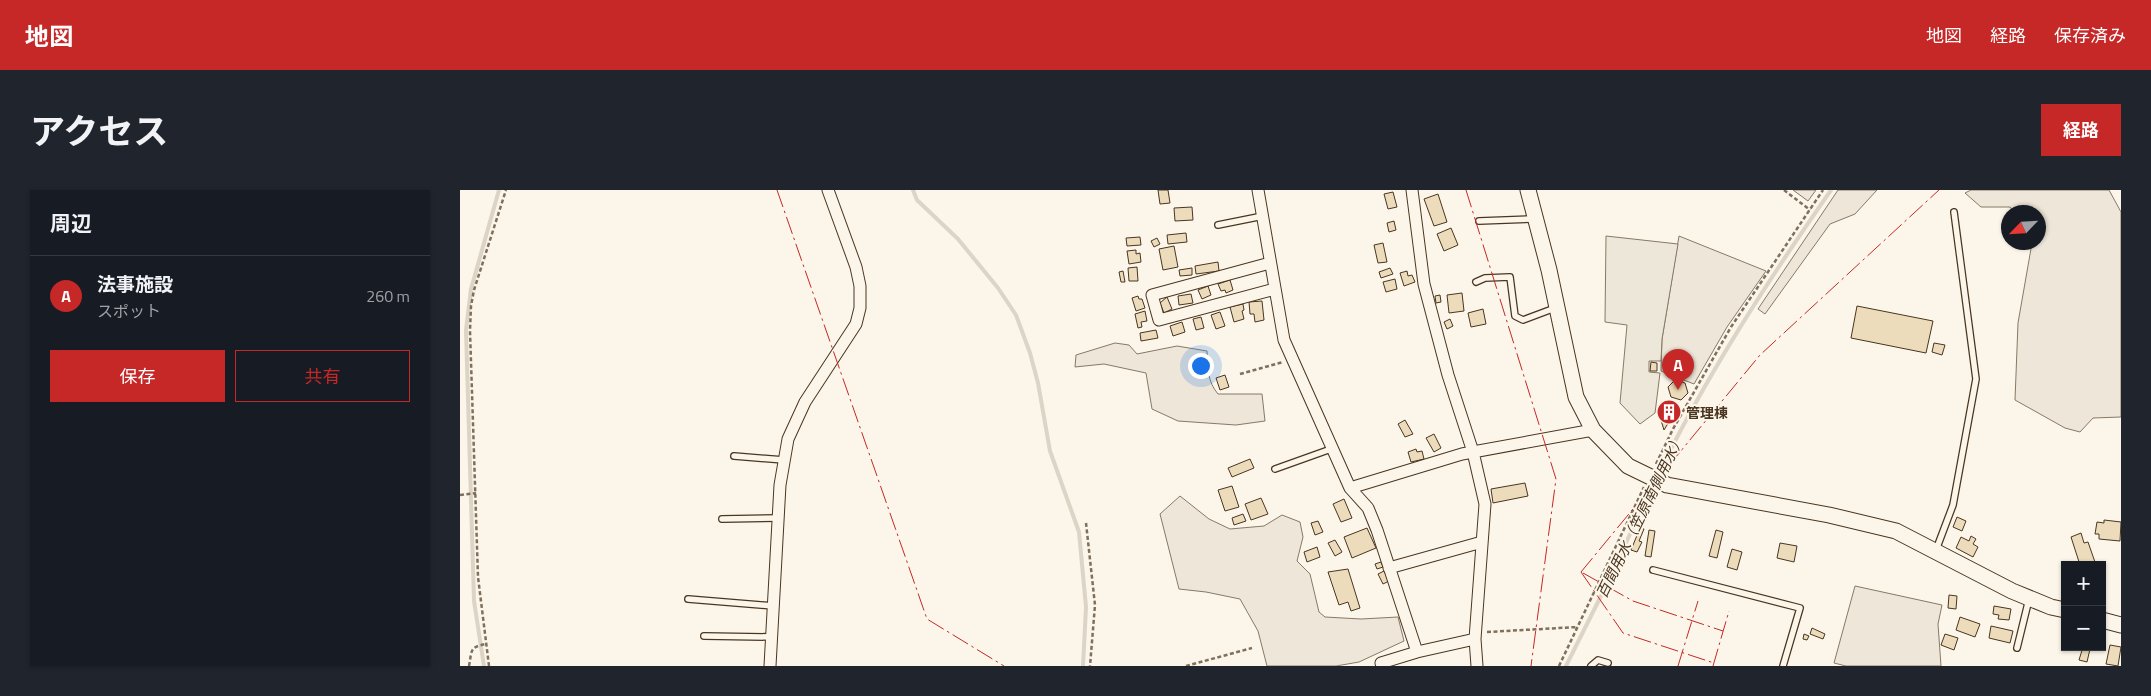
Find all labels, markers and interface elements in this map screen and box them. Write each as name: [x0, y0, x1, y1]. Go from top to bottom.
text: 地図: [25, 18, 73, 54]
text: 地図: [1926, 22, 1962, 49]
text: 経路: [1990, 22, 2026, 49]
text: 保存済み: [2054, 22, 2126, 49]
text: アクセス: [30, 104, 168, 158]
button: 経路: [2041, 104, 2121, 156]
north arrow: [2001, 205, 2046, 250]
text: 周辺: [50, 207, 92, 239]
text: 法事施設: [97, 269, 173, 298]
text: A: [61, 284, 71, 308]
text: 260 m: [366, 284, 410, 308]
text: スポット: [97, 299, 161, 323]
pin: A: [1662, 349, 1694, 390]
button: 保存: [50, 350, 225, 402]
button: 共有: [235, 350, 410, 402]
your location: [1188, 353, 1214, 379]
building icon: 管理棟: [1656, 399, 1682, 425]
place label: 管理棟: [1686, 402, 1728, 423]
water label: 百間用水（笠原南側用水）: [1590, 430, 1690, 602]
map controls: [2061, 561, 2106, 651]
button: +: [2061, 561, 2106, 606]
button: −: [2061, 606, 2106, 651]

